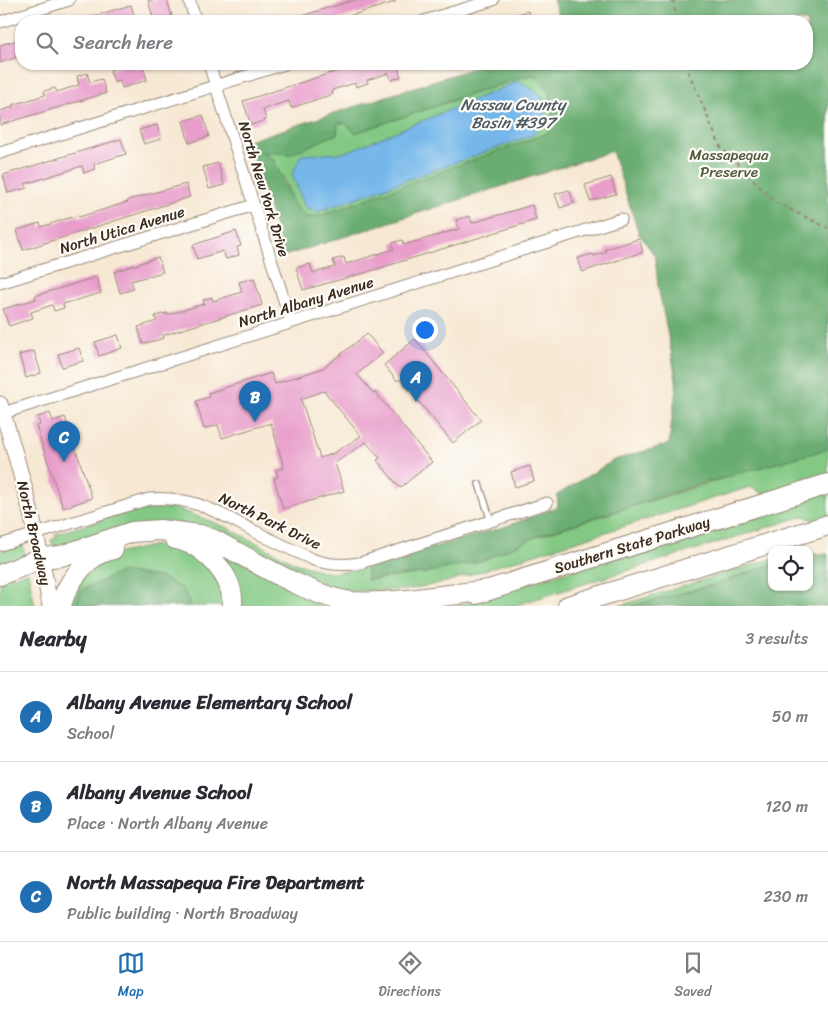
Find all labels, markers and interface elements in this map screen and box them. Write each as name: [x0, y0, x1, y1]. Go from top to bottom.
search box: [15, 15, 813, 70]
text: Search here: [73, 26, 173, 59]
icon: search: [33, 29, 61, 57]
water label: Nassau County Basin #397: [460, 90, 568, 137]
street label: North New York Drive: [231, 118, 297, 260]
park label: Massapequa Preserve: [689, 142, 769, 185]
street label: North Utica Avenue: [56, 199, 188, 261]
street label: North Albany Avenue: [235, 269, 377, 335]
your location: [412, 317, 438, 343]
pin: A: [400, 361, 432, 402]
pin: B: [239, 381, 271, 422]
pin: C: [48, 421, 80, 462]
street label: North Broadway: [9, 478, 59, 588]
street label: North Park Drive: [215, 485, 326, 557]
street label: Southern State Parkway: [551, 509, 714, 581]
map controls: [768, 546, 813, 591]
button: locate: [768, 546, 813, 591]
text: Nearby: [20, 620, 86, 658]
text: 3 results: [745, 624, 808, 653]
text: Albany Avenue Elementary School: [67, 686, 352, 719]
text: A: [31, 702, 41, 731]
text: 50 m: [772, 702, 808, 731]
text: School: [67, 719, 114, 748]
text: Albany Avenue School: [67, 776, 252, 809]
text: B: [31, 792, 41, 821]
text: 120 m: [765, 792, 808, 821]
text: Place · North Albany Avenue: [67, 809, 268, 838]
text: North Massapequa Fire Department: [67, 866, 365, 899]
text: C: [31, 882, 41, 911]
text: 230 m: [763, 882, 808, 911]
text: Public building · North Broadway: [67, 899, 298, 928]
tab: Map: [117, 949, 145, 1004]
tab: Directions: [378, 949, 441, 1004]
tab: Saved: [674, 949, 711, 1004]

